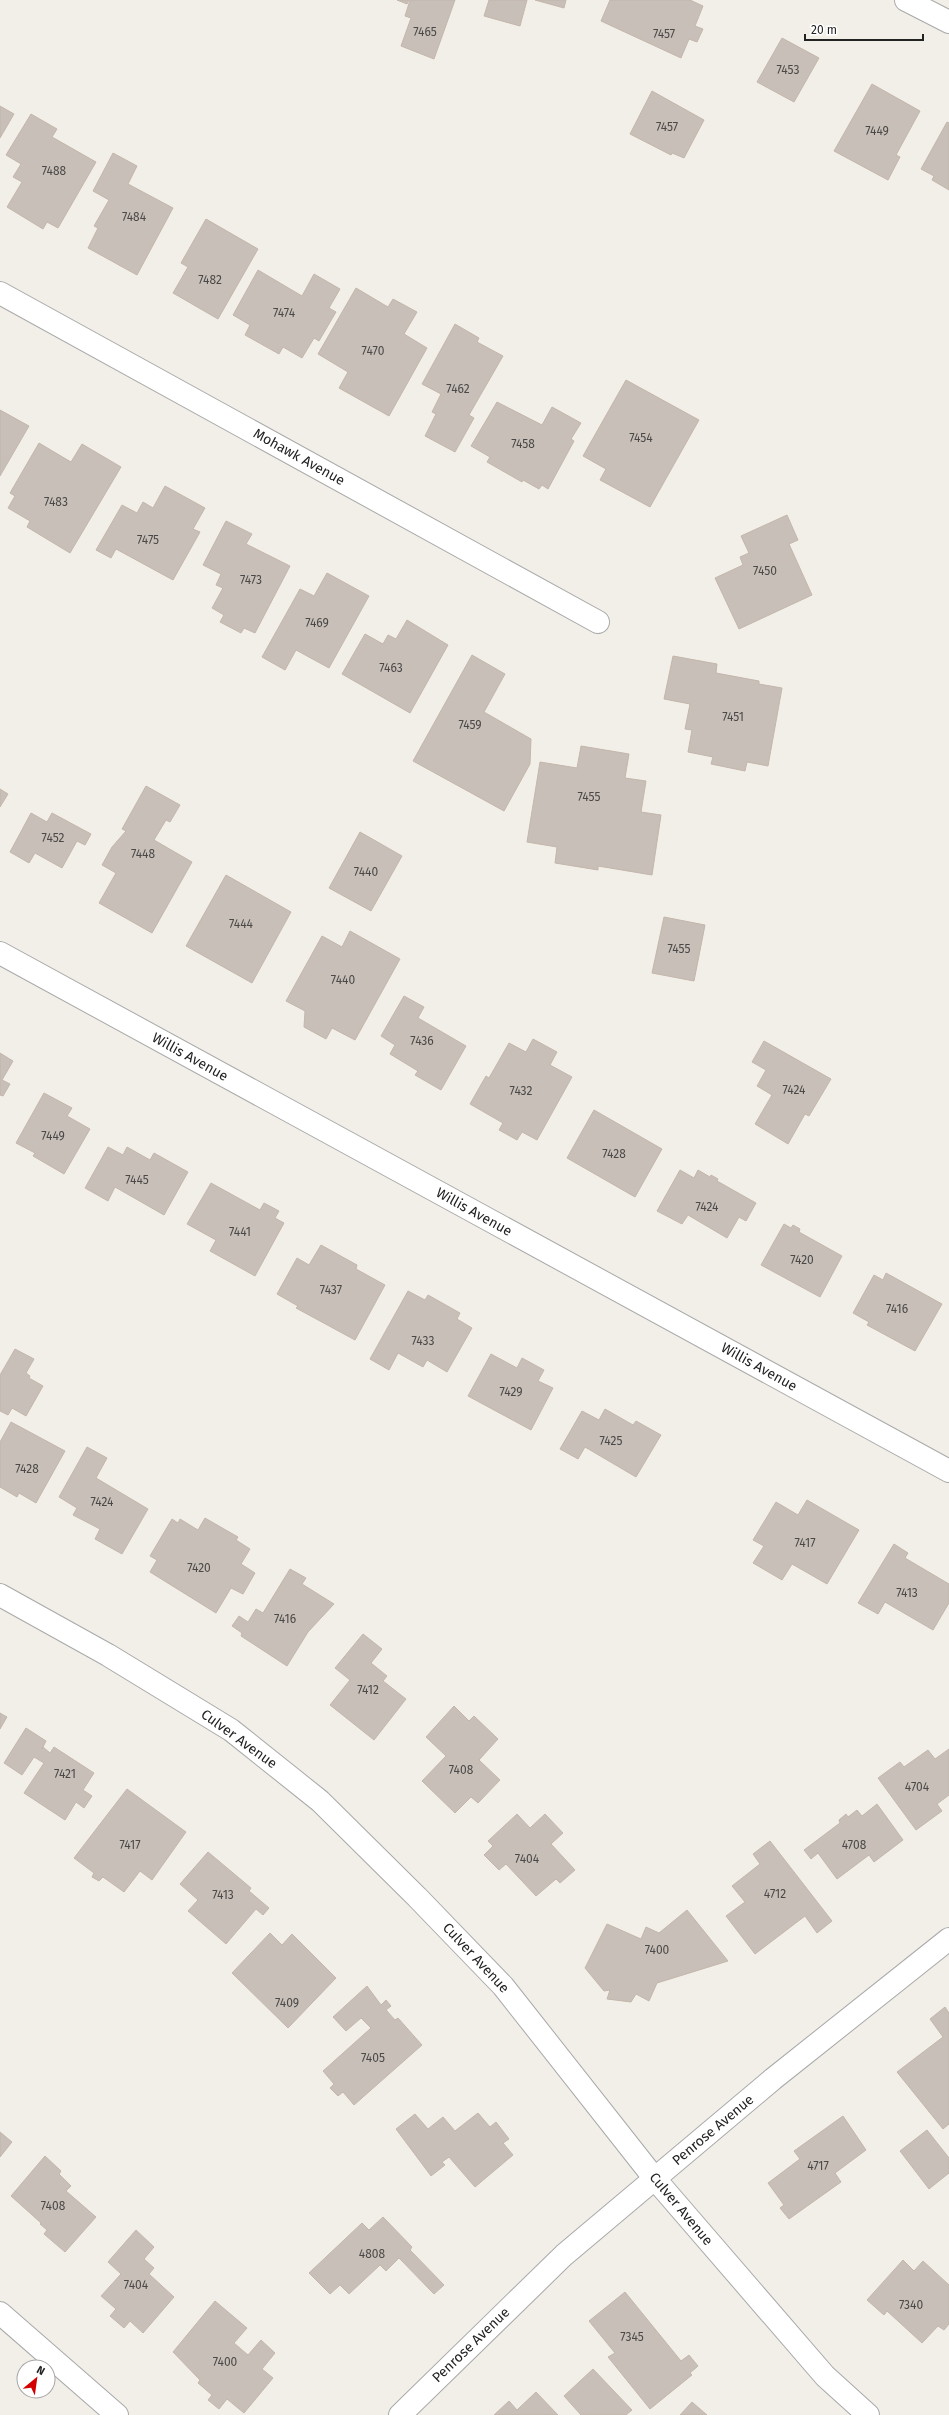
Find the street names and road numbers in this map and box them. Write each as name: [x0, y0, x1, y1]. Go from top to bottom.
street label: Mohawk Avenue: [250, 425, 348, 489]
street label: Willis Avenue: [149, 1029, 231, 1085]
street label: Willis Avenue: [433, 1184, 515, 1240]
street label: Willis Avenue: [718, 1339, 800, 1395]
street label: Culver Avenue: [198, 1706, 280, 1772]
street label: Culver Avenue: [439, 1919, 513, 1997]
street label: Penrose Avenue: [669, 2091, 757, 2169]
street label: Culver Avenue: [646, 2169, 716, 2249]
street label: Penrose Avenue: [429, 2304, 513, 2386]

